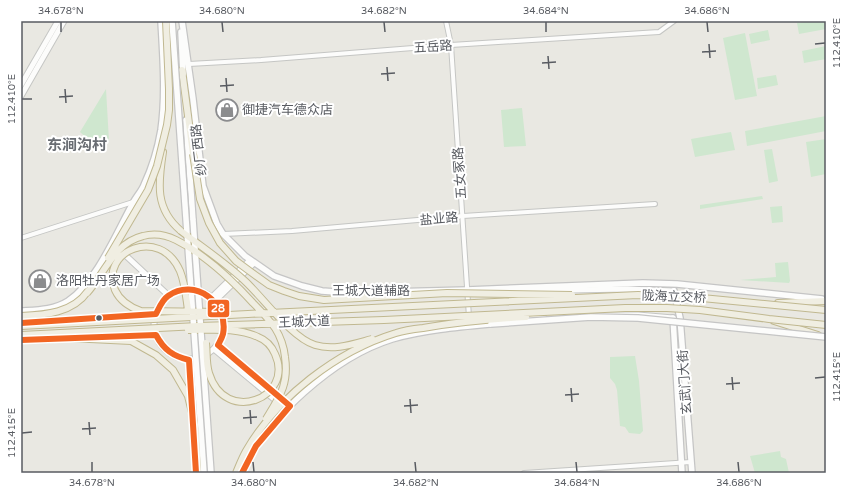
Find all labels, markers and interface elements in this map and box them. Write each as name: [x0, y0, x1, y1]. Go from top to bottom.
text: 34.678°N: [38, 5, 84, 17]
text: 34.680°N: [199, 5, 245, 17]
text: 34.682°N: [361, 5, 407, 17]
text: 34.684°N: [523, 5, 569, 17]
text: 34.686°N: [684, 5, 730, 17]
text: 112.410°E: [831, 18, 843, 68]
street label: 五岳路: [413, 38, 453, 56]
text: 112.410°E: [6, 74, 18, 124]
shop icon: 御捷汽车德众店: [214, 97, 240, 123]
place label: 御捷汽车德众店: [242, 102, 333, 118]
street label: 纱厂西路: [188, 123, 210, 177]
district label: 东涧沟村: [47, 136, 107, 154]
street label: 五女冢路: [450, 146, 470, 200]
street label: 盐业路: [419, 209, 459, 229]
shop icon: 洛阳牡丹家居广场: [27, 268, 53, 294]
place label: 洛阳牡丹家居广场: [56, 273, 160, 289]
street label: 王城大道辅路: [332, 283, 410, 299]
street label: 陇海立交桥: [641, 288, 707, 306]
line badge: 28: [207, 299, 230, 318]
text: 28: [211, 302, 225, 315]
unlabelled marker: [94, 313, 104, 323]
street label: 王城大道: [278, 313, 330, 331]
street label: 玄武门大街: [675, 349, 695, 415]
text: 112.415°E: [831, 352, 843, 402]
text: 112.415°E: [6, 408, 18, 458]
text: 34.678°N: [69, 477, 115, 489]
text: 34.680°N: [231, 477, 277, 489]
text: 34.682°N: [393, 477, 439, 489]
text: 34.684°N: [554, 477, 600, 489]
text: 34.686°N: [716, 477, 762, 489]

